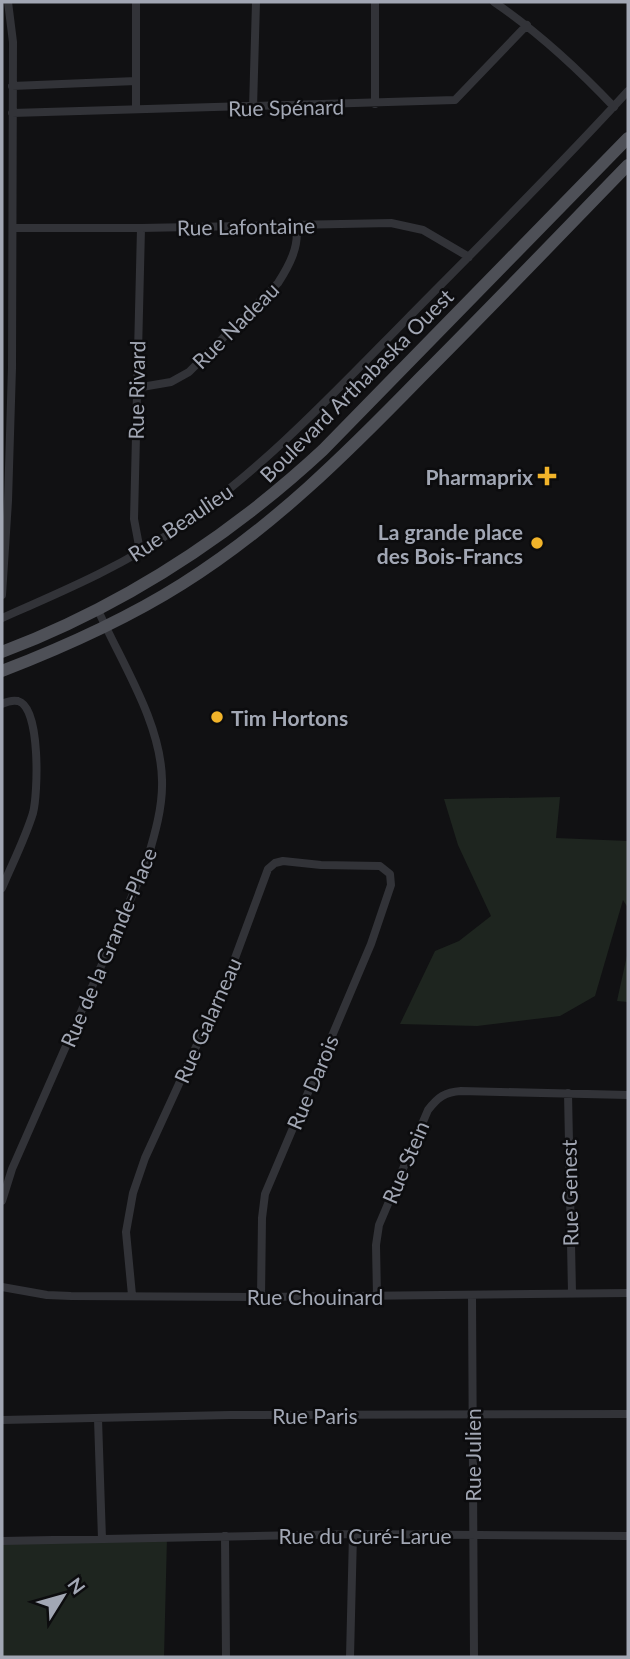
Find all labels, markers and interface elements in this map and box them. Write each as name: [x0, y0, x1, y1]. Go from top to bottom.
street label: Rue Spénard: [228, 93, 344, 121]
street label: Rue Lafontaine: [177, 212, 315, 240]
street label: Rue Nadeau: [187, 277, 283, 373]
street label: Boulevard Arthabaska Ouest: [254, 283, 458, 487]
street label: Rue Rivard: [123, 340, 149, 440]
place label: Pharmaprix: [425, 464, 533, 489]
marker: Pharmaprix: [539, 468, 555, 484]
street label: Rue Beaulieu: [123, 478, 237, 566]
place label: La grande place des Bois-Francs: [377, 519, 523, 568]
marker: La grande place des Bois-Francs: [529, 535, 545, 551]
place label: Tim Hortons: [231, 705, 348, 730]
marker: Tim Hortons: [209, 709, 225, 725]
street label: Rue de la Grande-Place: [55, 844, 161, 1050]
street label: Rue Galarneau: [168, 953, 246, 1087]
street label: Rue Darois: [281, 1031, 343, 1133]
street label: Rue Stein: [376, 1117, 434, 1207]
street label: Rue Genest: [556, 1139, 582, 1247]
street label: Rue Chouinard: [247, 1284, 383, 1309]
street label: Rue Paris: [272, 1403, 358, 1428]
street label: Rue Julien: [460, 1408, 485, 1502]
street label: Rue du Curé-Larue: [278, 1523, 452, 1548]
north arrow: [28, 1561, 98, 1631]
text: N: [63, 1573, 91, 1598]

